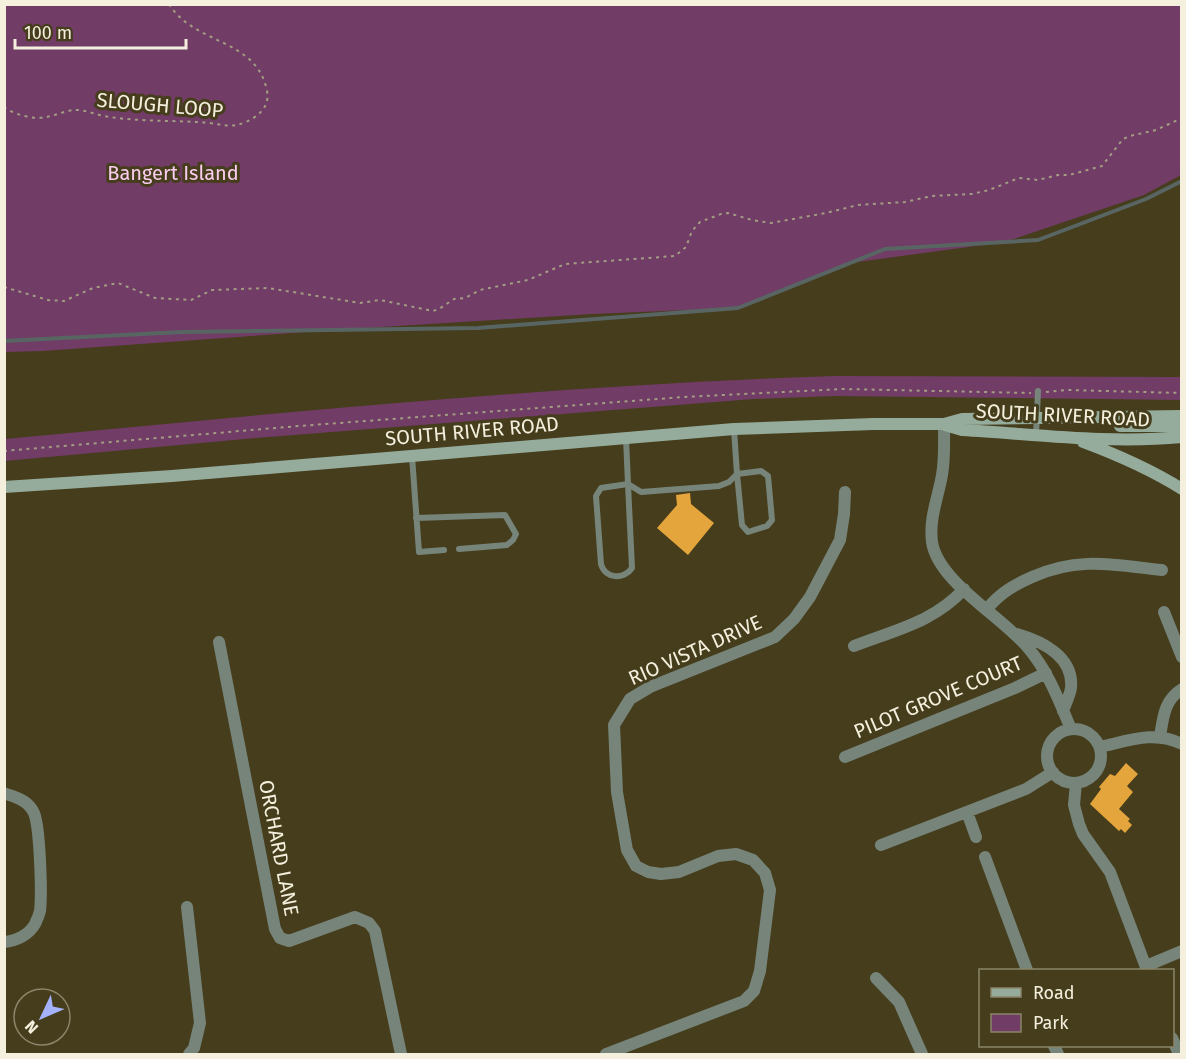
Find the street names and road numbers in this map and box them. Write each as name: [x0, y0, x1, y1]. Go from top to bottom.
street label: SLOUGH LOOP: [96, 88, 224, 122]
street label: SOUTH RIVER ROAD: [975, 398, 1151, 432]
street label: SOUTH RIVER ROAD: [384, 411, 560, 451]
street label: RIO VISTA DRIVE: [625, 610, 765, 690]
street label: PILOT GROVE COURT: [850, 650, 1026, 743]
street label: ORCHARD LANE: [254, 778, 304, 918]

